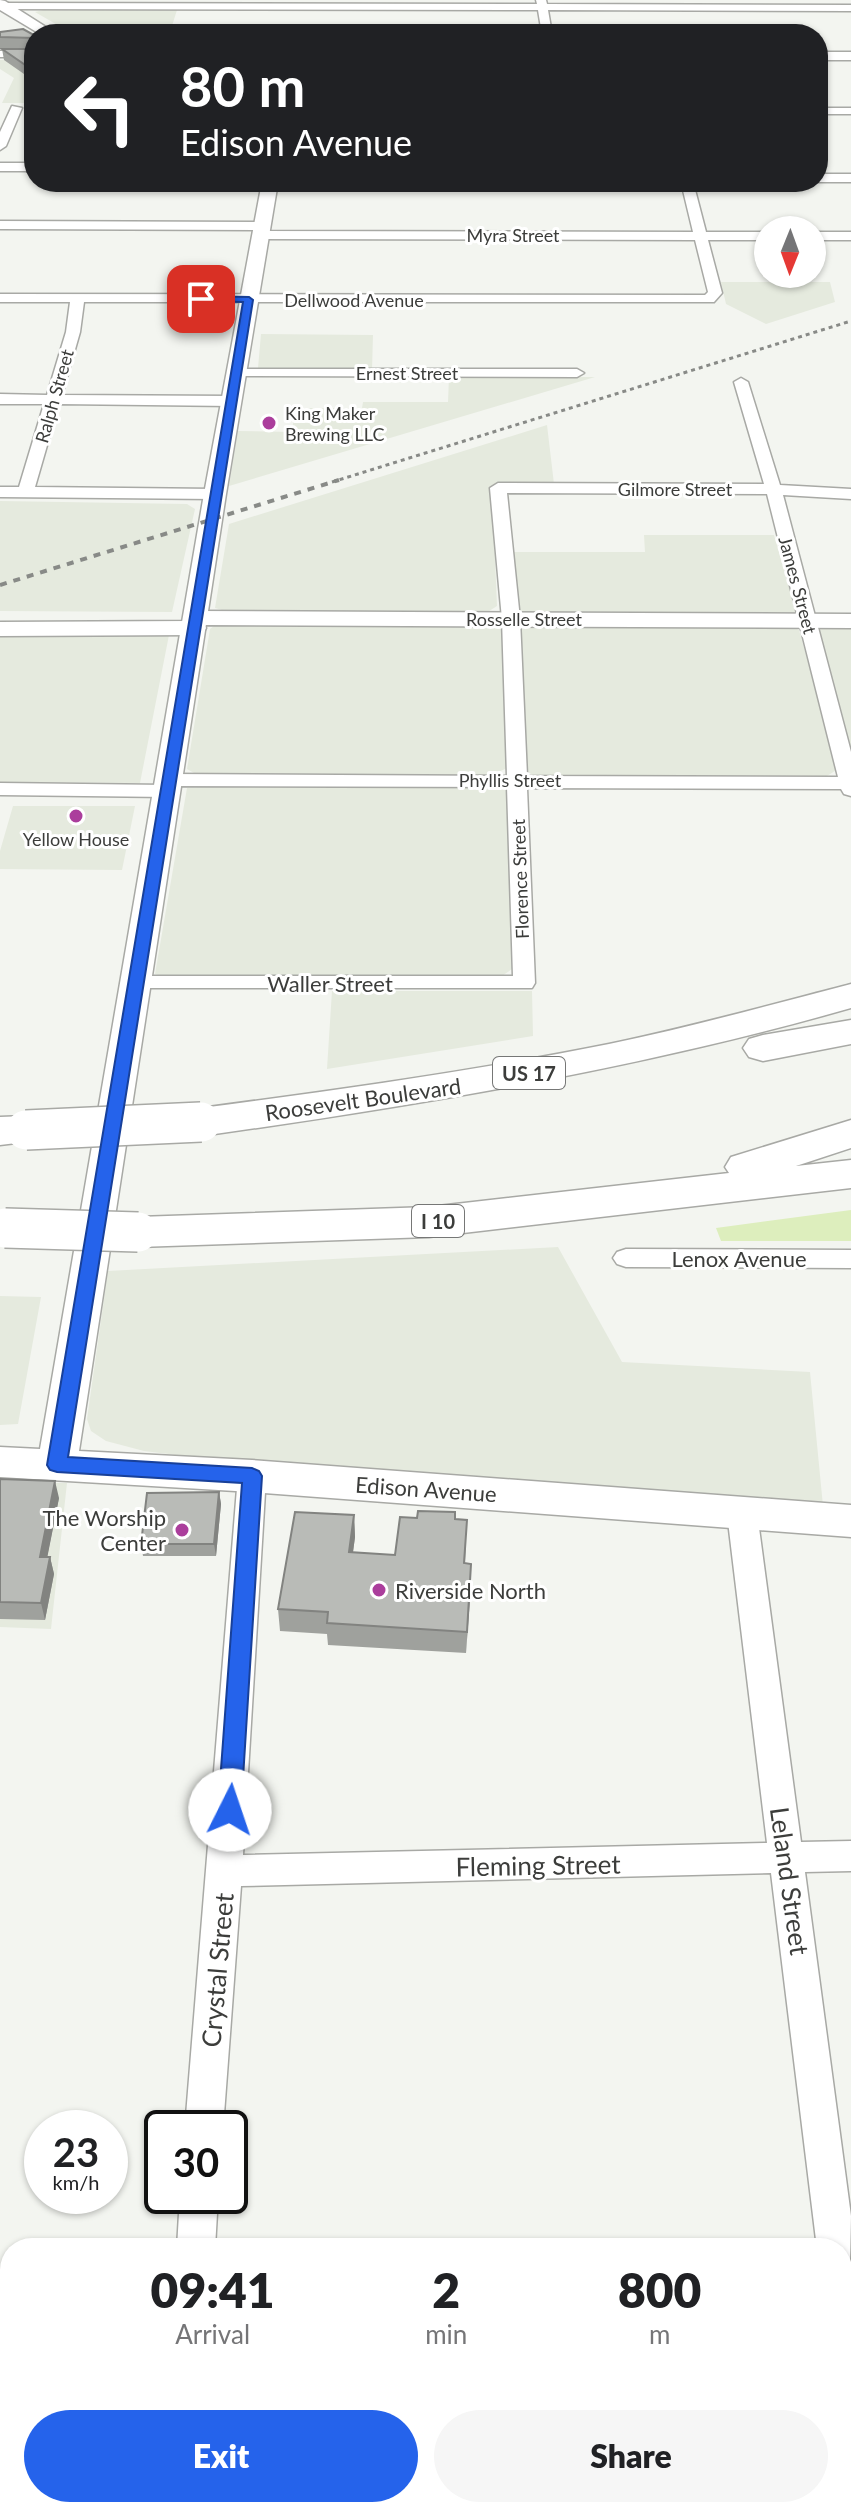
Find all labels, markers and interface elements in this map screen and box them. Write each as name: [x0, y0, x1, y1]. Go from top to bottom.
text: 80 m: [180, 52, 305, 119]
icon: left: [48, 56, 152, 160]
text: Edison Avenue: [180, 120, 412, 164]
north arrow: [754, 216, 826, 288]
map controls: [754, 216, 826, 288]
street label: Myra Street: [466, 224, 560, 246]
pin: [167, 265, 235, 333]
icon: arrive: [179, 277, 223, 321]
street label: Dellwood Avenue: [284, 289, 424, 311]
street label: Ralph Street: [30, 346, 78, 445]
street label: Ernest Street: [356, 362, 459, 384]
place label: King Maker Brewing LLC: [285, 402, 384, 445]
marker: King Maker Brewing LLC: [260, 414, 278, 432]
street label: Gilmore Street: [618, 478, 733, 500]
street label: James Street: [774, 534, 822, 637]
street label: Rosselle Street: [466, 608, 583, 630]
street label: Phyllis Street: [459, 769, 562, 791]
marker: Yellow House: [67, 807, 85, 825]
street label: Florence Street: [507, 818, 533, 939]
place label: Yellow House: [23, 828, 129, 850]
street label: Waller Street: [267, 970, 393, 997]
road number: US 17: [493, 1057, 565, 1089]
street label: Roosevelt Boulevard: [263, 1072, 463, 1126]
road number: I 10: [412, 1205, 464, 1237]
street label: Lenox Avenue: [671, 1245, 807, 1272]
street label: Edison Avenue: [354, 1471, 498, 1507]
place label: The Worship Center: [43, 1504, 166, 1556]
marker: The Worship Center: [173, 1521, 191, 1539]
place label: Riverside North: [395, 1577, 546, 1604]
marker: Riverside North: [370, 1581, 388, 1599]
position arrow: [188, 1768, 272, 1852]
street label: Leland Street: [764, 1805, 816, 1958]
street label: Fleming Street: [455, 1848, 621, 1882]
street label: Crystal Street: [194, 1891, 240, 2048]
speed limit sign: 30: [144, 2110, 248, 2214]
text: 23: [53, 2128, 99, 2176]
text: km/h: [53, 2170, 99, 2194]
text: 09:41: [151, 2261, 275, 2318]
text: 2: [432, 2261, 460, 2318]
text: 800: [618, 2261, 701, 2318]
text: Arrival: [175, 2318, 250, 2350]
text: min: [425, 2318, 467, 2350]
text: m: [649, 2318, 670, 2350]
button: Exit: [24, 2410, 418, 2502]
button: Share: [434, 2410, 828, 2502]

